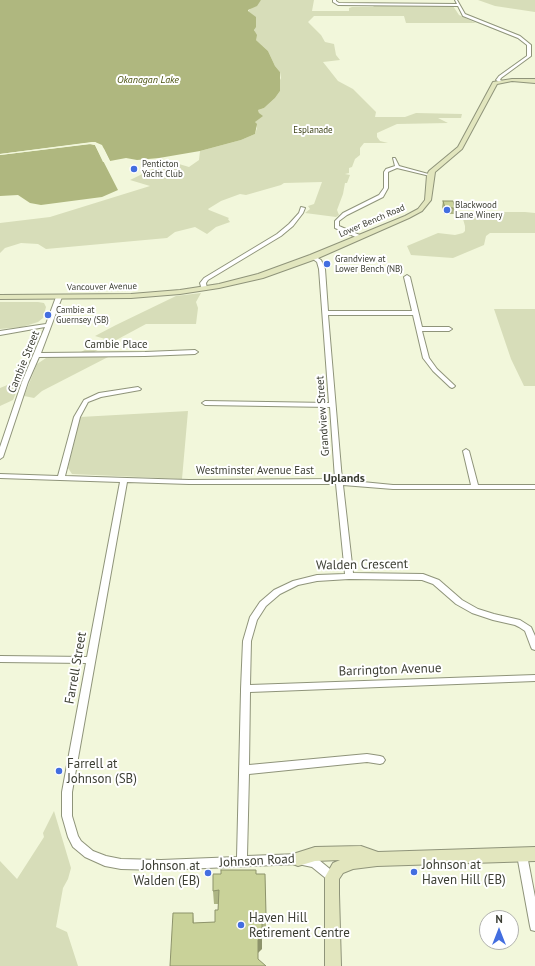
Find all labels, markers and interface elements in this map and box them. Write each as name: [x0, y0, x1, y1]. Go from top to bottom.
water label: Okanagan Lake: [117, 74, 179, 86]
park label: Esplanade: [293, 125, 333, 135]
place label: Penticton Yacht Club: [142, 159, 183, 180]
marker: Penticton Yacht Club: [129, 164, 139, 174]
place label: Blackwood Lane Winery: [455, 200, 502, 221]
street label: Lower Bench Road: [337, 202, 407, 240]
marker: Blackwood Lane Winery: [442, 205, 452, 215]
place label: Grandview at Lower Bench (NB): [335, 254, 403, 275]
marker: Grandview at Lower Bench (NB): [322, 259, 332, 269]
street label: Vancouver Avenue: [67, 281, 137, 293]
place label: Cambie at Guernsey (SB): [56, 305, 109, 326]
marker: Cambie at Guernsey (SB): [43, 310, 53, 320]
street label: Cambie Street: [6, 329, 42, 395]
street label: Cambie Place: [84, 338, 148, 352]
street label: Grandview Street: [314, 375, 332, 457]
street label: Westminster Avenue East: [196, 464, 314, 478]
district label: Uplands: [323, 472, 365, 486]
street label: Walden Crescent: [316, 556, 408, 574]
street label: Farrell Street: [62, 631, 90, 705]
street label: Barrington Avenue: [338, 660, 442, 680]
place label: Farrell at Johnson (SB): [67, 756, 137, 787]
marker: Farrell at Johnson (SB): [54, 766, 64, 776]
street label: Johnson Road: [219, 851, 295, 871]
place label: Johnson at Haven Hill (EB): [422, 857, 506, 888]
place label: Johnson at Walden (EB): [134, 858, 200, 889]
marker: Johnson at Haven Hill (EB): [409, 867, 419, 877]
marker: Johnson at Walden (EB): [203, 868, 213, 878]
place label: Haven Hill Retirement Centre: [249, 910, 350, 941]
north arrow: [479, 910, 519, 950]
text: N: [495, 912, 503, 926]
marker: Haven Hill Retirement Centre: [236, 920, 246, 930]

